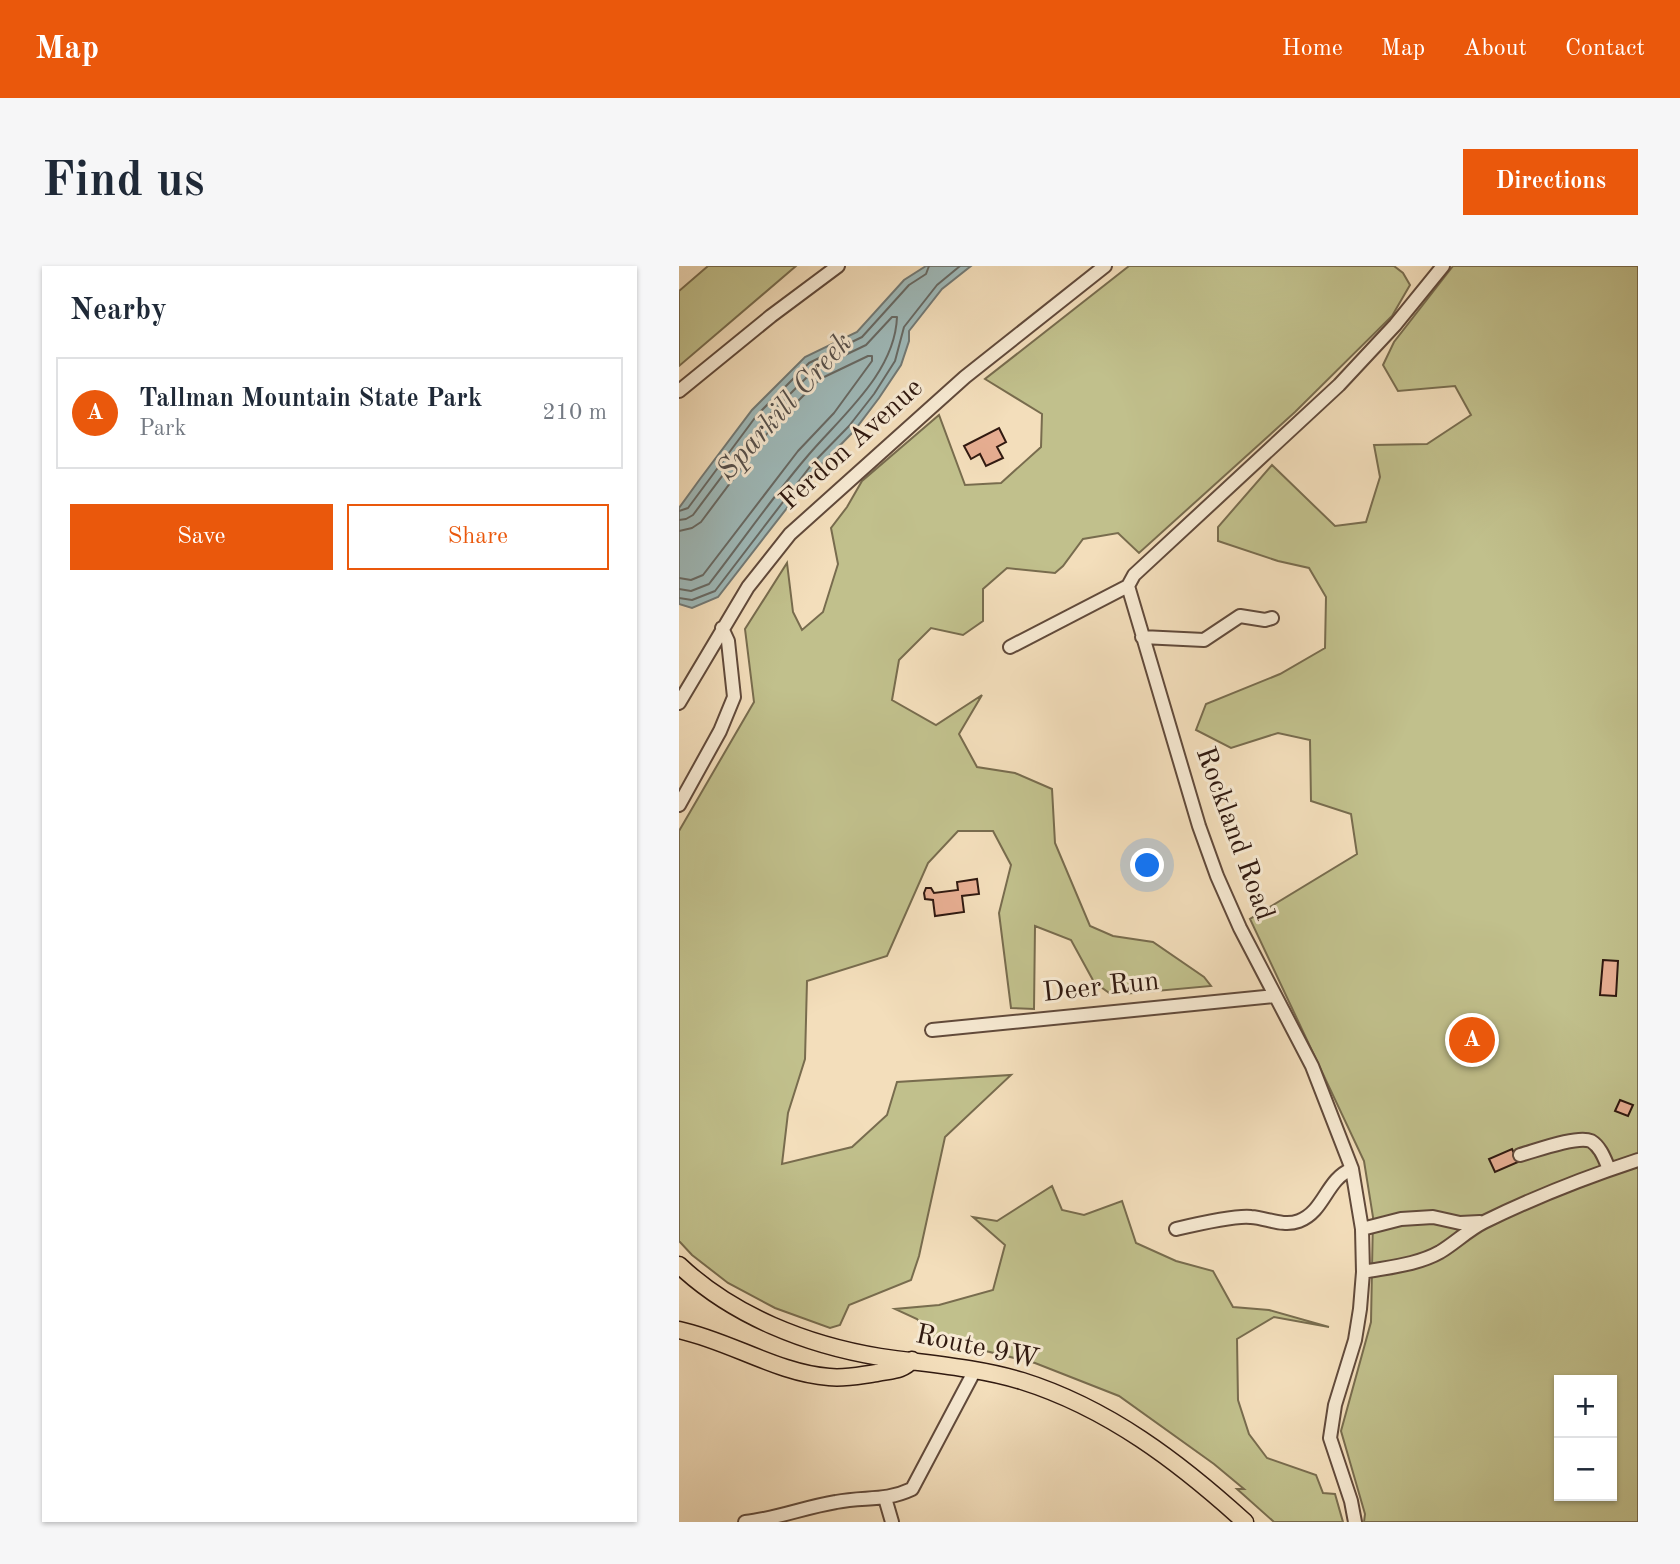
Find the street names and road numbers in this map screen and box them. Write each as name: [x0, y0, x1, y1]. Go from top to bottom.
street label: Ferdon Avenue: [775, 374, 929, 516]
street label: Rockland Road: [1190, 744, 1278, 924]
street label: Deer Run: [1041, 968, 1161, 1008]
street label: Route 9W: [913, 1321, 1041, 1375]

